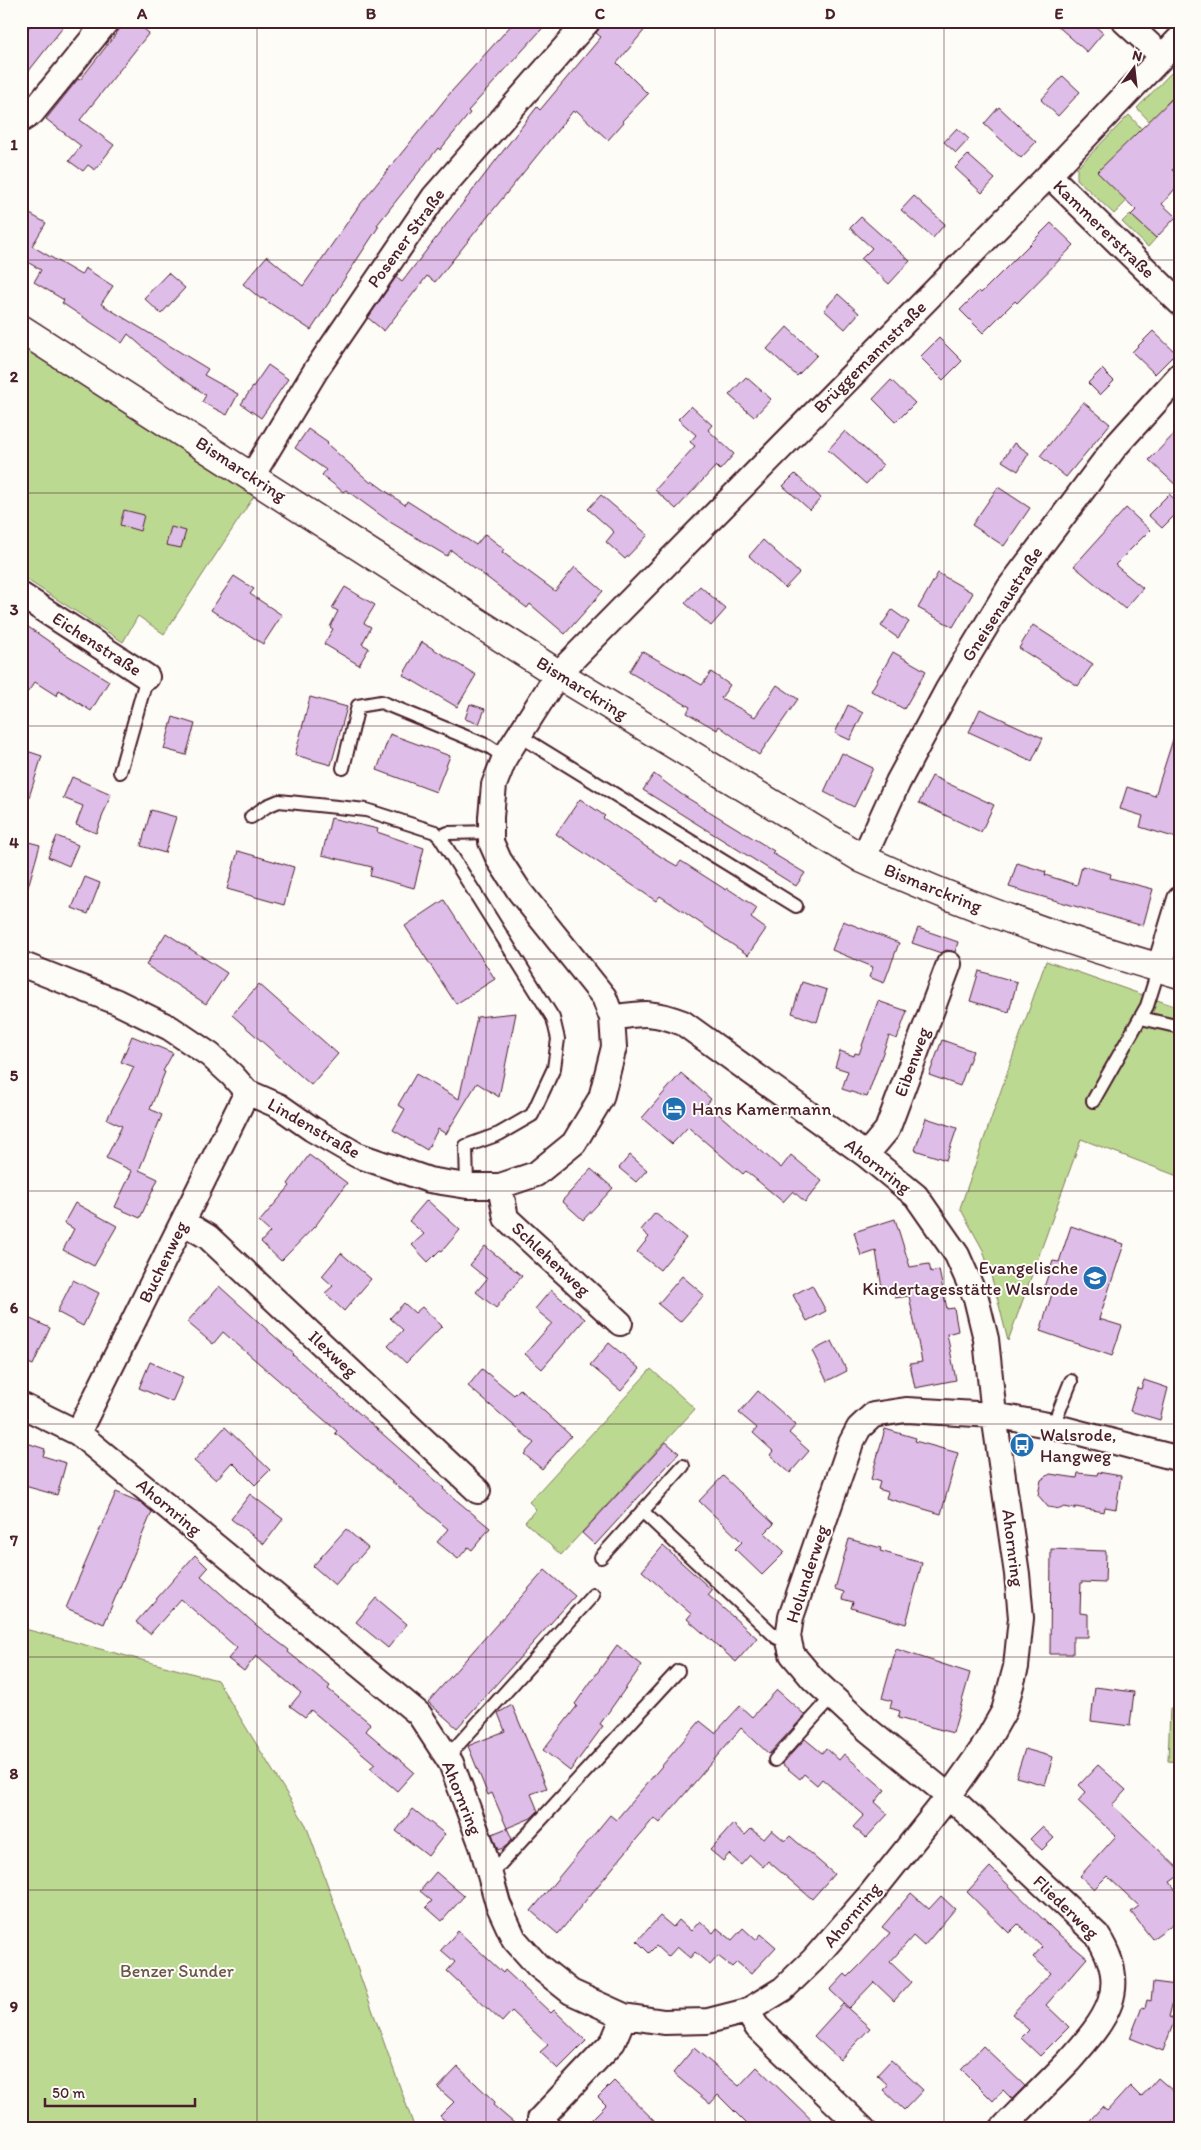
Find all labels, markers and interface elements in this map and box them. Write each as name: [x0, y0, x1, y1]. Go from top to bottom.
text: A: [136, 4, 148, 23]
text: B: [366, 4, 377, 23]
text: C: [595, 4, 606, 23]
text: D: [825, 4, 836, 23]
text: E: [1055, 4, 1064, 23]
north arrow: [1108, 42, 1158, 92]
text: N: [1130, 46, 1144, 65]
text: 1: [10, 135, 18, 154]
street label: Kammererstraße: [1049, 175, 1159, 283]
street label: Posener Straße: [363, 184, 449, 292]
street label: Brüggemannstraße: [809, 296, 931, 418]
text: 2: [10, 367, 19, 386]
street label: Bismarckring: [192, 432, 291, 507]
street label: Gneisenaustraße: [957, 542, 1047, 666]
text: 3: [10, 600, 19, 619]
street label: Eichenstraße: [48, 607, 146, 681]
street label: Bismarckring: [532, 651, 632, 725]
text: 4: [9, 833, 19, 852]
street label: Bismarckring: [881, 858, 986, 918]
street label: Eibenweg: [889, 1024, 935, 1100]
text: 5: [10, 1066, 19, 1085]
street label: Lindenstraße: [264, 1093, 364, 1163]
hotel icon: Hans Kamermann: [661, 1096, 687, 1122]
place label: Hans Kamermann: [692, 1098, 831, 1120]
street label: Ahornring: [840, 1133, 916, 1199]
street label: Buchenweg: [134, 1217, 193, 1306]
street label: Schlehenweg: [507, 1217, 595, 1301]
place label: Evangelische Kindertagesstätte Walsrode: [862, 1257, 1078, 1300]
school or university icon: Evangelische Kindertagesstätte Walsrode: [1082, 1265, 1108, 1291]
text: 6: [10, 1298, 19, 1317]
street label: Ilexweg: [304, 1326, 363, 1383]
place label: Walsrode, Hangweg: [1040, 1424, 1116, 1467]
bus stop icon: Walsrode, Hangweg: [1009, 1432, 1035, 1458]
street label: Ahornring: [132, 1474, 207, 1541]
street label: Ahornring: [997, 1508, 1029, 1589]
street label: Holunderweg: [781, 1521, 833, 1626]
text: 7: [9, 1531, 18, 1550]
street label: Ahornring: [437, 1758, 487, 1839]
text: 8: [10, 1764, 19, 1783]
street label: Fliederweg: [1029, 1870, 1104, 1944]
street label: Ahornring: [819, 1877, 886, 1952]
park label: Benzer Sunder: [120, 1960, 235, 1982]
text: 9: [10, 1997, 18, 2016]
scale bar: [45, 2075, 195, 2107]
text: 50 m: [52, 2084, 85, 2102]

